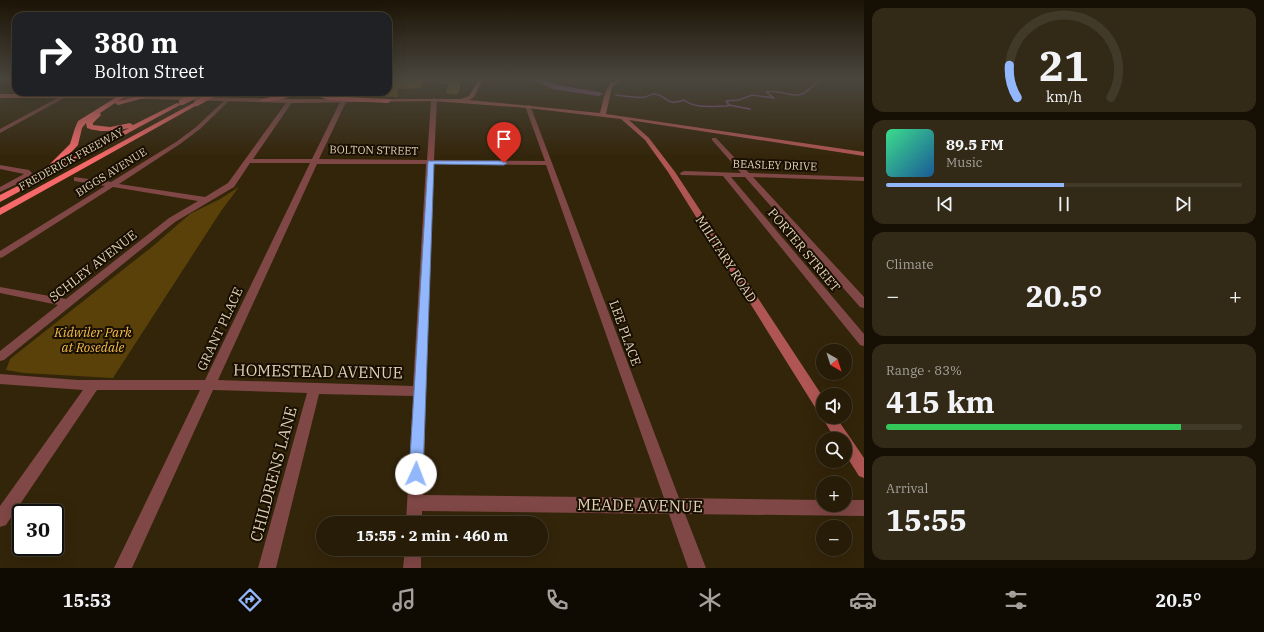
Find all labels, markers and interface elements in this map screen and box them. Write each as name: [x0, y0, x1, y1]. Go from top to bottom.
text: 380 m: [94, 24, 178, 61]
icon: right: [28, 28, 80, 80]
text: 21: [1039, 38, 1089, 92]
text: Bolton Street: [94, 60, 204, 83]
text: km/h: [1046, 87, 1082, 106]
pin: [487, 122, 521, 163]
street label: FREDERICK FREEWAY: [16, 124, 126, 194]
icon: arrive: [493, 128, 515, 150]
text: 89.5 FM: [946, 135, 1004, 154]
street label: BOLTON STREET: [329, 142, 419, 158]
street label: BIGGS AVENUE: [73, 145, 149, 199]
text: Music: [946, 154, 983, 171]
street label: BEASLEY DRIVE: [732, 157, 818, 173]
icon: previous: [934, 193, 956, 215]
icon: pause: [1053, 193, 1075, 215]
icon: next: [1172, 193, 1194, 215]
street label: PORTER STREET: [764, 205, 844, 296]
street label: MILITARY ROAD: [692, 212, 760, 306]
street label: SCHLEY AVENUE: [46, 226, 140, 306]
text: Climate: [886, 256, 933, 273]
text: 20.5°: [1026, 276, 1102, 315]
text: −: [886, 281, 899, 310]
text: +: [1229, 281, 1242, 310]
street label: GRANT PLACE: [193, 285, 247, 373]
street label: LEE PLACE: [605, 298, 645, 368]
park label: Kidwiler Park at Rosedale: [53, 324, 132, 356]
north arrow: [816, 344, 852, 380]
map controls: [816, 344, 852, 556]
street label: HOMESTEAD AVENUE: [233, 360, 403, 382]
text: Range · 83%: [886, 362, 962, 379]
text: 415 km: [886, 382, 995, 421]
button: sound: [816, 388, 852, 424]
street label: CHILDRENS LANE: [245, 404, 301, 544]
button: search: [816, 432, 852, 468]
position arrow: [395, 453, 437, 495]
button: +: [816, 476, 852, 512]
text: Arrival: [886, 480, 928, 497]
street label: MEADE AVENUE: [577, 494, 703, 516]
text: 15:55: [886, 500, 967, 539]
speed limit sign: 30: [12, 504, 64, 556]
button: −: [816, 520, 852, 556]
text: 15:55 · 2 min · 460 m: [356, 526, 508, 545]
icon: directions: [236, 586, 264, 614]
icon: music: [390, 586, 418, 614]
icon: phone: [543, 586, 571, 614]
icon: climate: [696, 586, 724, 614]
icon: car: [849, 586, 877, 614]
icon: filters: [1002, 586, 1030, 614]
text: 15:53: [63, 589, 111, 612]
text: 20.5°: [1155, 589, 1201, 612]

